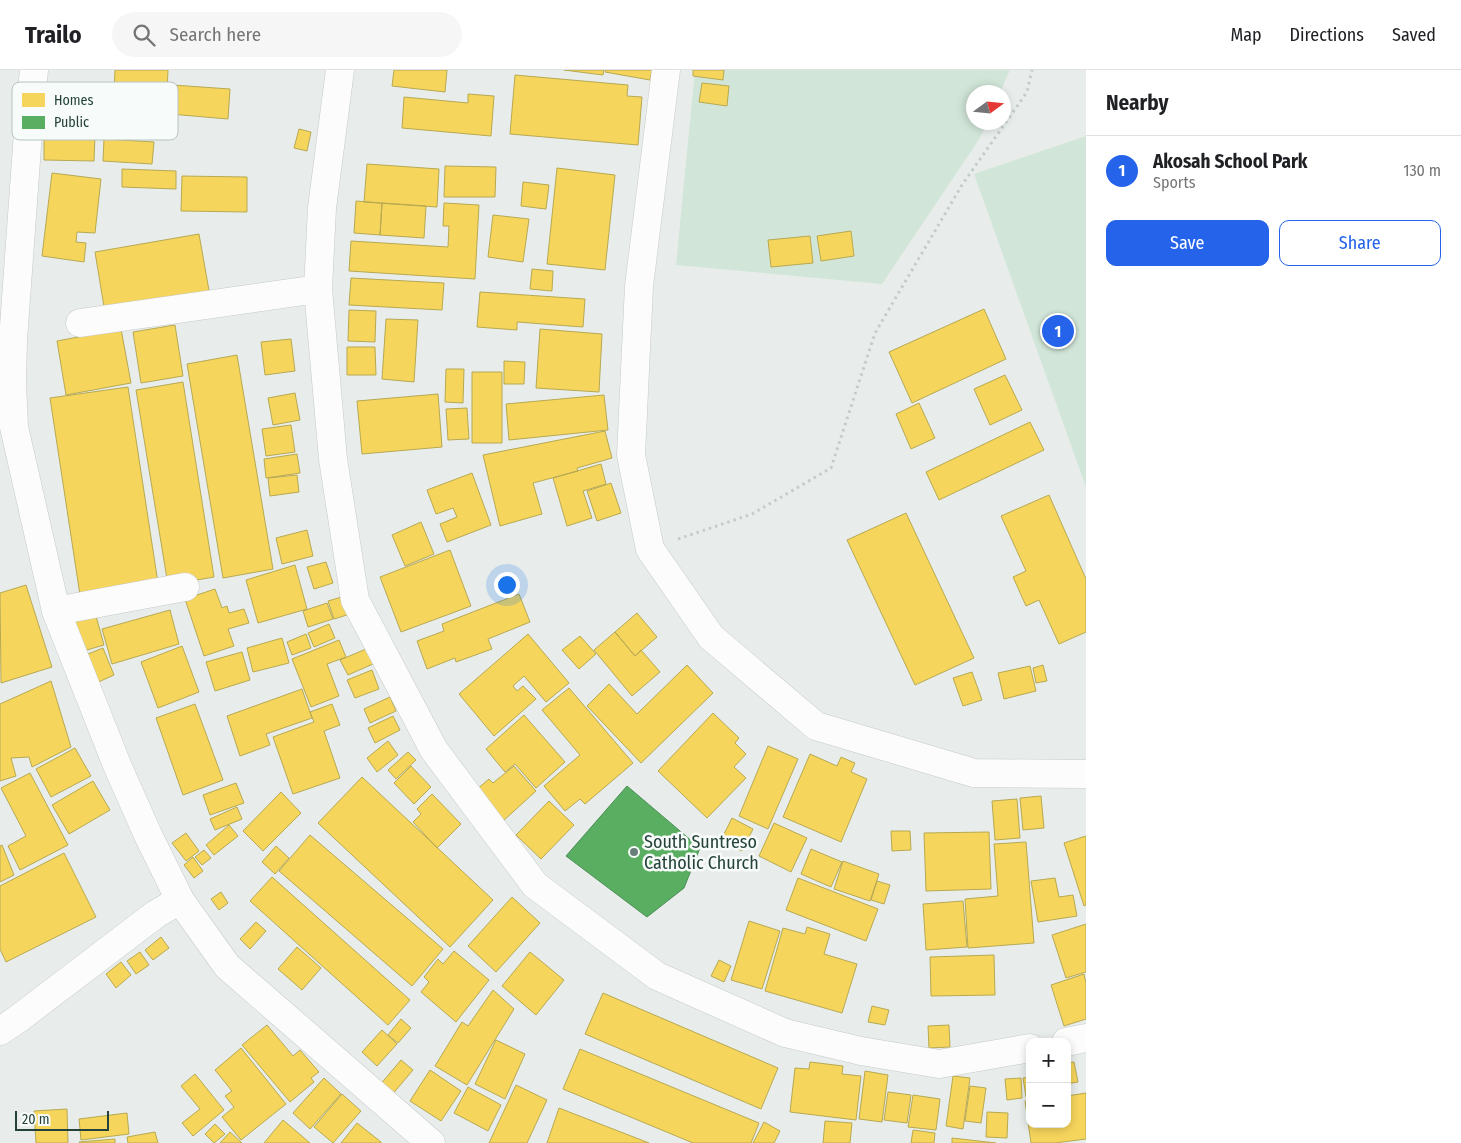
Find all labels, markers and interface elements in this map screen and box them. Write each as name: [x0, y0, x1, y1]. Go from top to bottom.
search box: [112, 12, 462, 57]
text: Trailo: [25, 21, 82, 49]
icon: search: [130, 21, 158, 49]
text: Search here: [170, 23, 261, 46]
text: Map: [1230, 24, 1262, 46]
text: Directions: [1290, 24, 1364, 46]
text: Saved: [1392, 24, 1436, 46]
legend: [12, 82, 178, 140]
north arrow: [966, 85, 1011, 130]
text: Nearby: [1106, 90, 1168, 116]
text: Homes: [54, 92, 94, 109]
text: Public: [54, 114, 89, 131]
text: Akosah School Park: [1153, 150, 1308, 173]
text: 1: [1119, 161, 1125, 180]
text: 130 m: [1403, 161, 1441, 180]
text: Sports: [1153, 173, 1196, 192]
button: Save: [1106, 220, 1269, 266]
button: Share: [1279, 220, 1441, 266]
pin: 1: [1042, 312, 1074, 350]
your location: [494, 572, 520, 598]
place label: South Suntreso Catholic Church: [644, 831, 759, 874]
marker: South Suntreso Catholic Church: [628, 846, 640, 858]
map controls: [1026, 1038, 1071, 1128]
button: +: [1026, 1038, 1071, 1083]
button: −: [1026, 1083, 1071, 1128]
scale bar: [15, 1108, 109, 1131]
text: 20 m: [22, 1111, 50, 1128]

